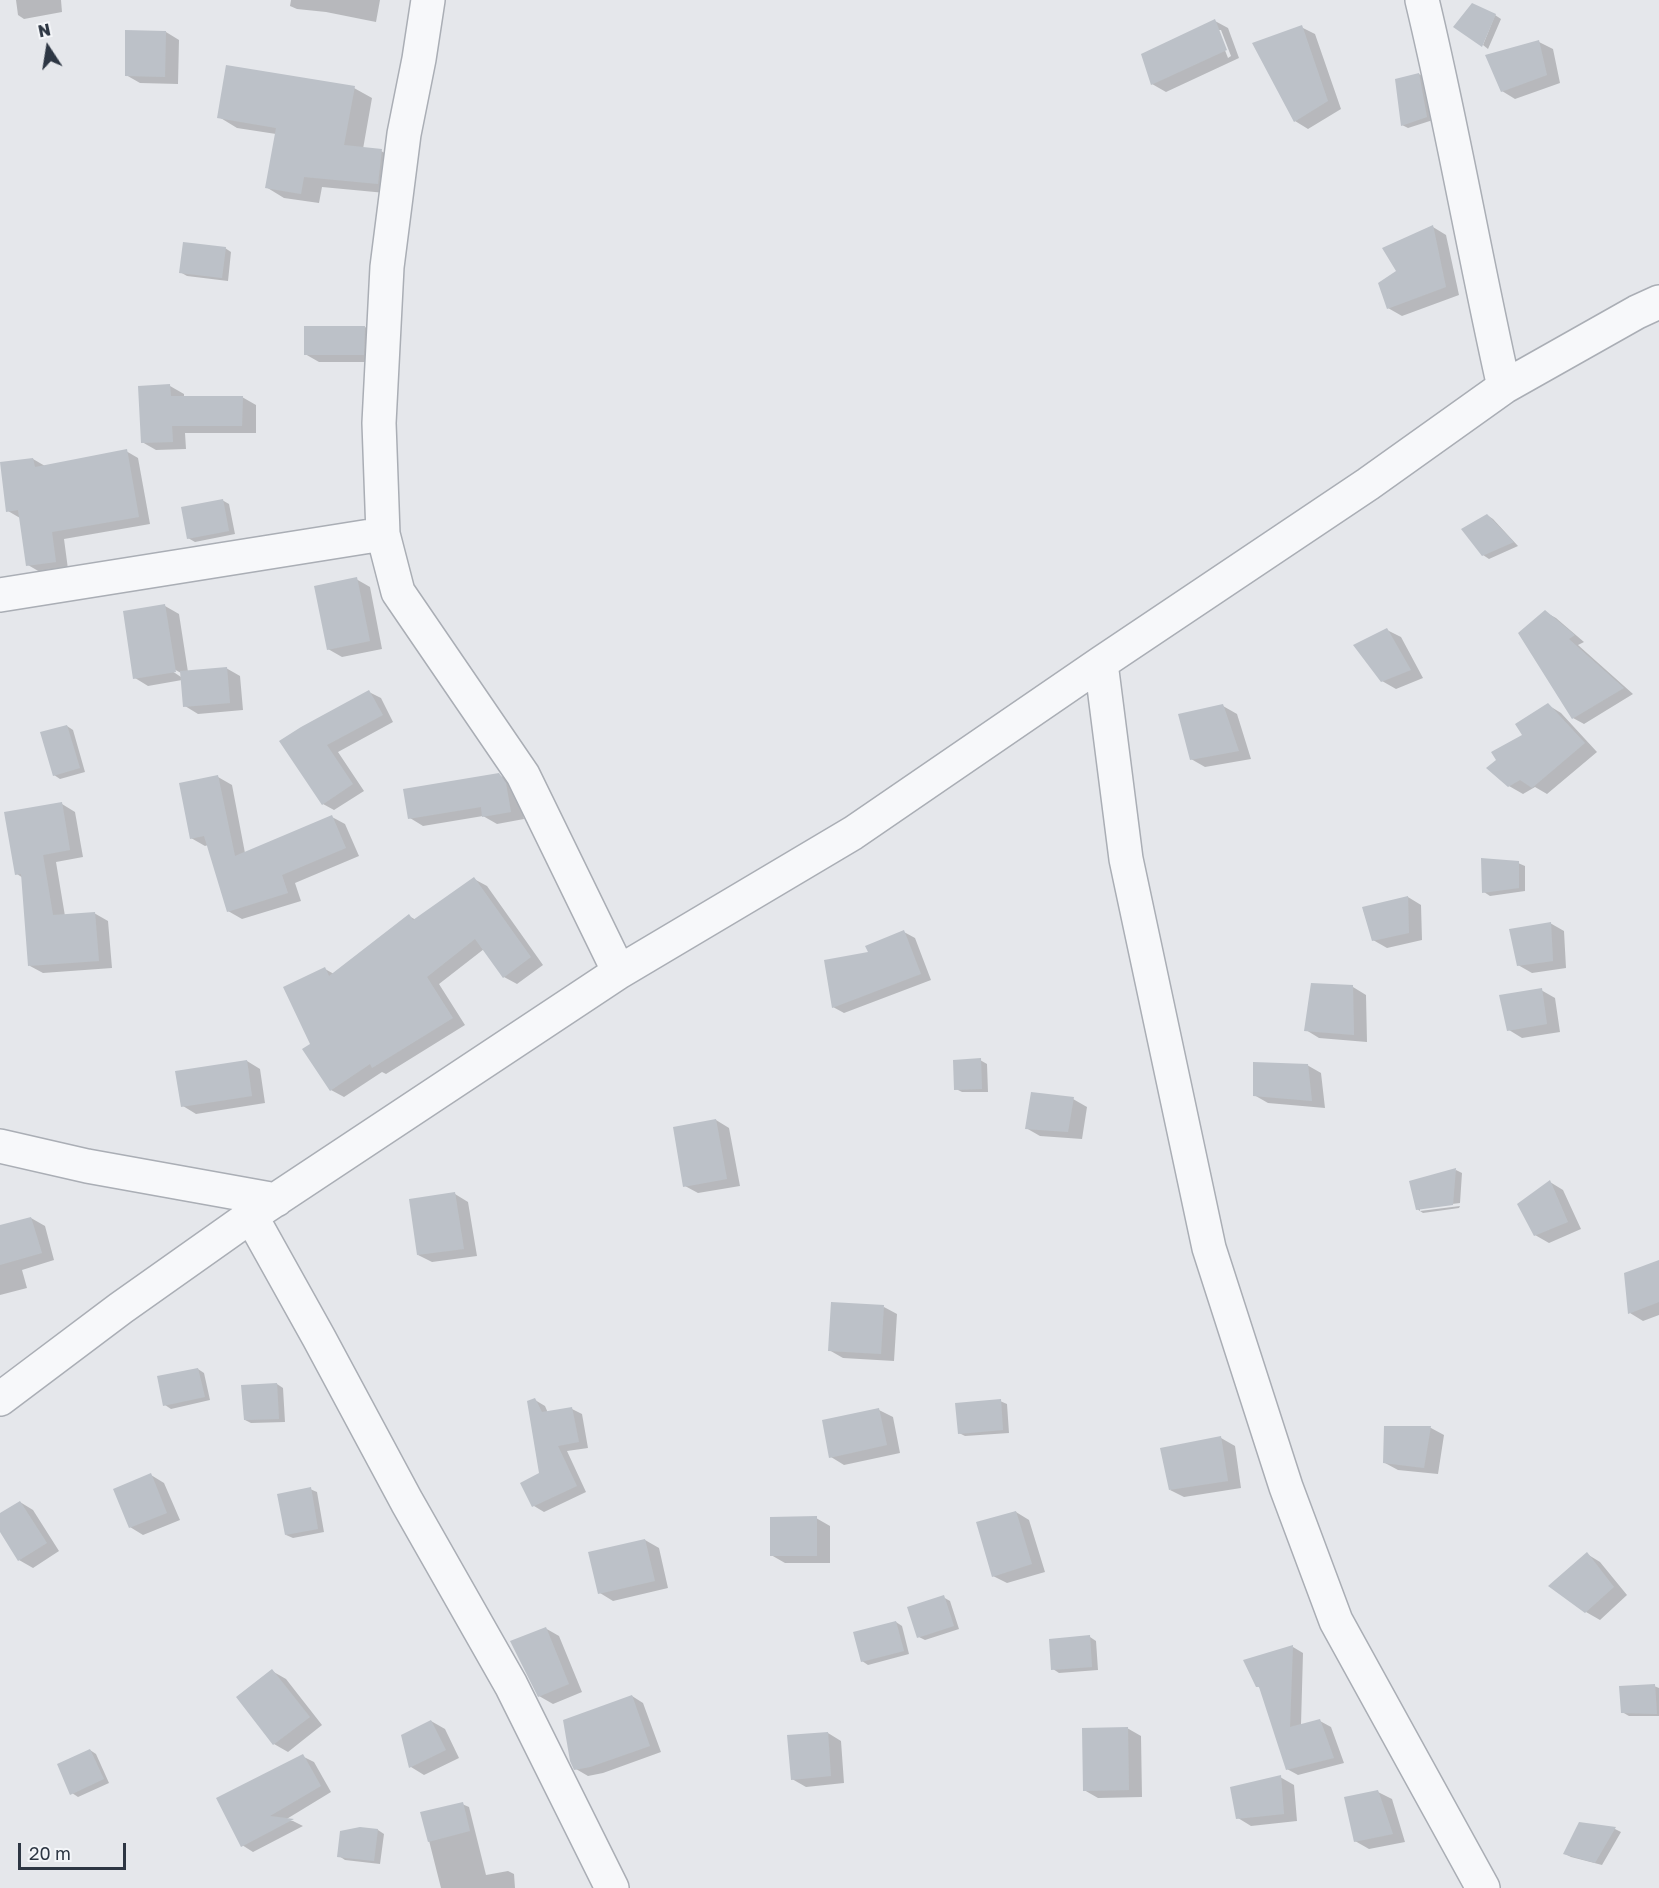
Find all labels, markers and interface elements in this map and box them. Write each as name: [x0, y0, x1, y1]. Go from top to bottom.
north arrow: [18, 18, 78, 78]
text: N: [36, 19, 52, 41]
scale bar: [21, 1831, 129, 1869]
text: 20 m: [29, 1842, 71, 1864]

